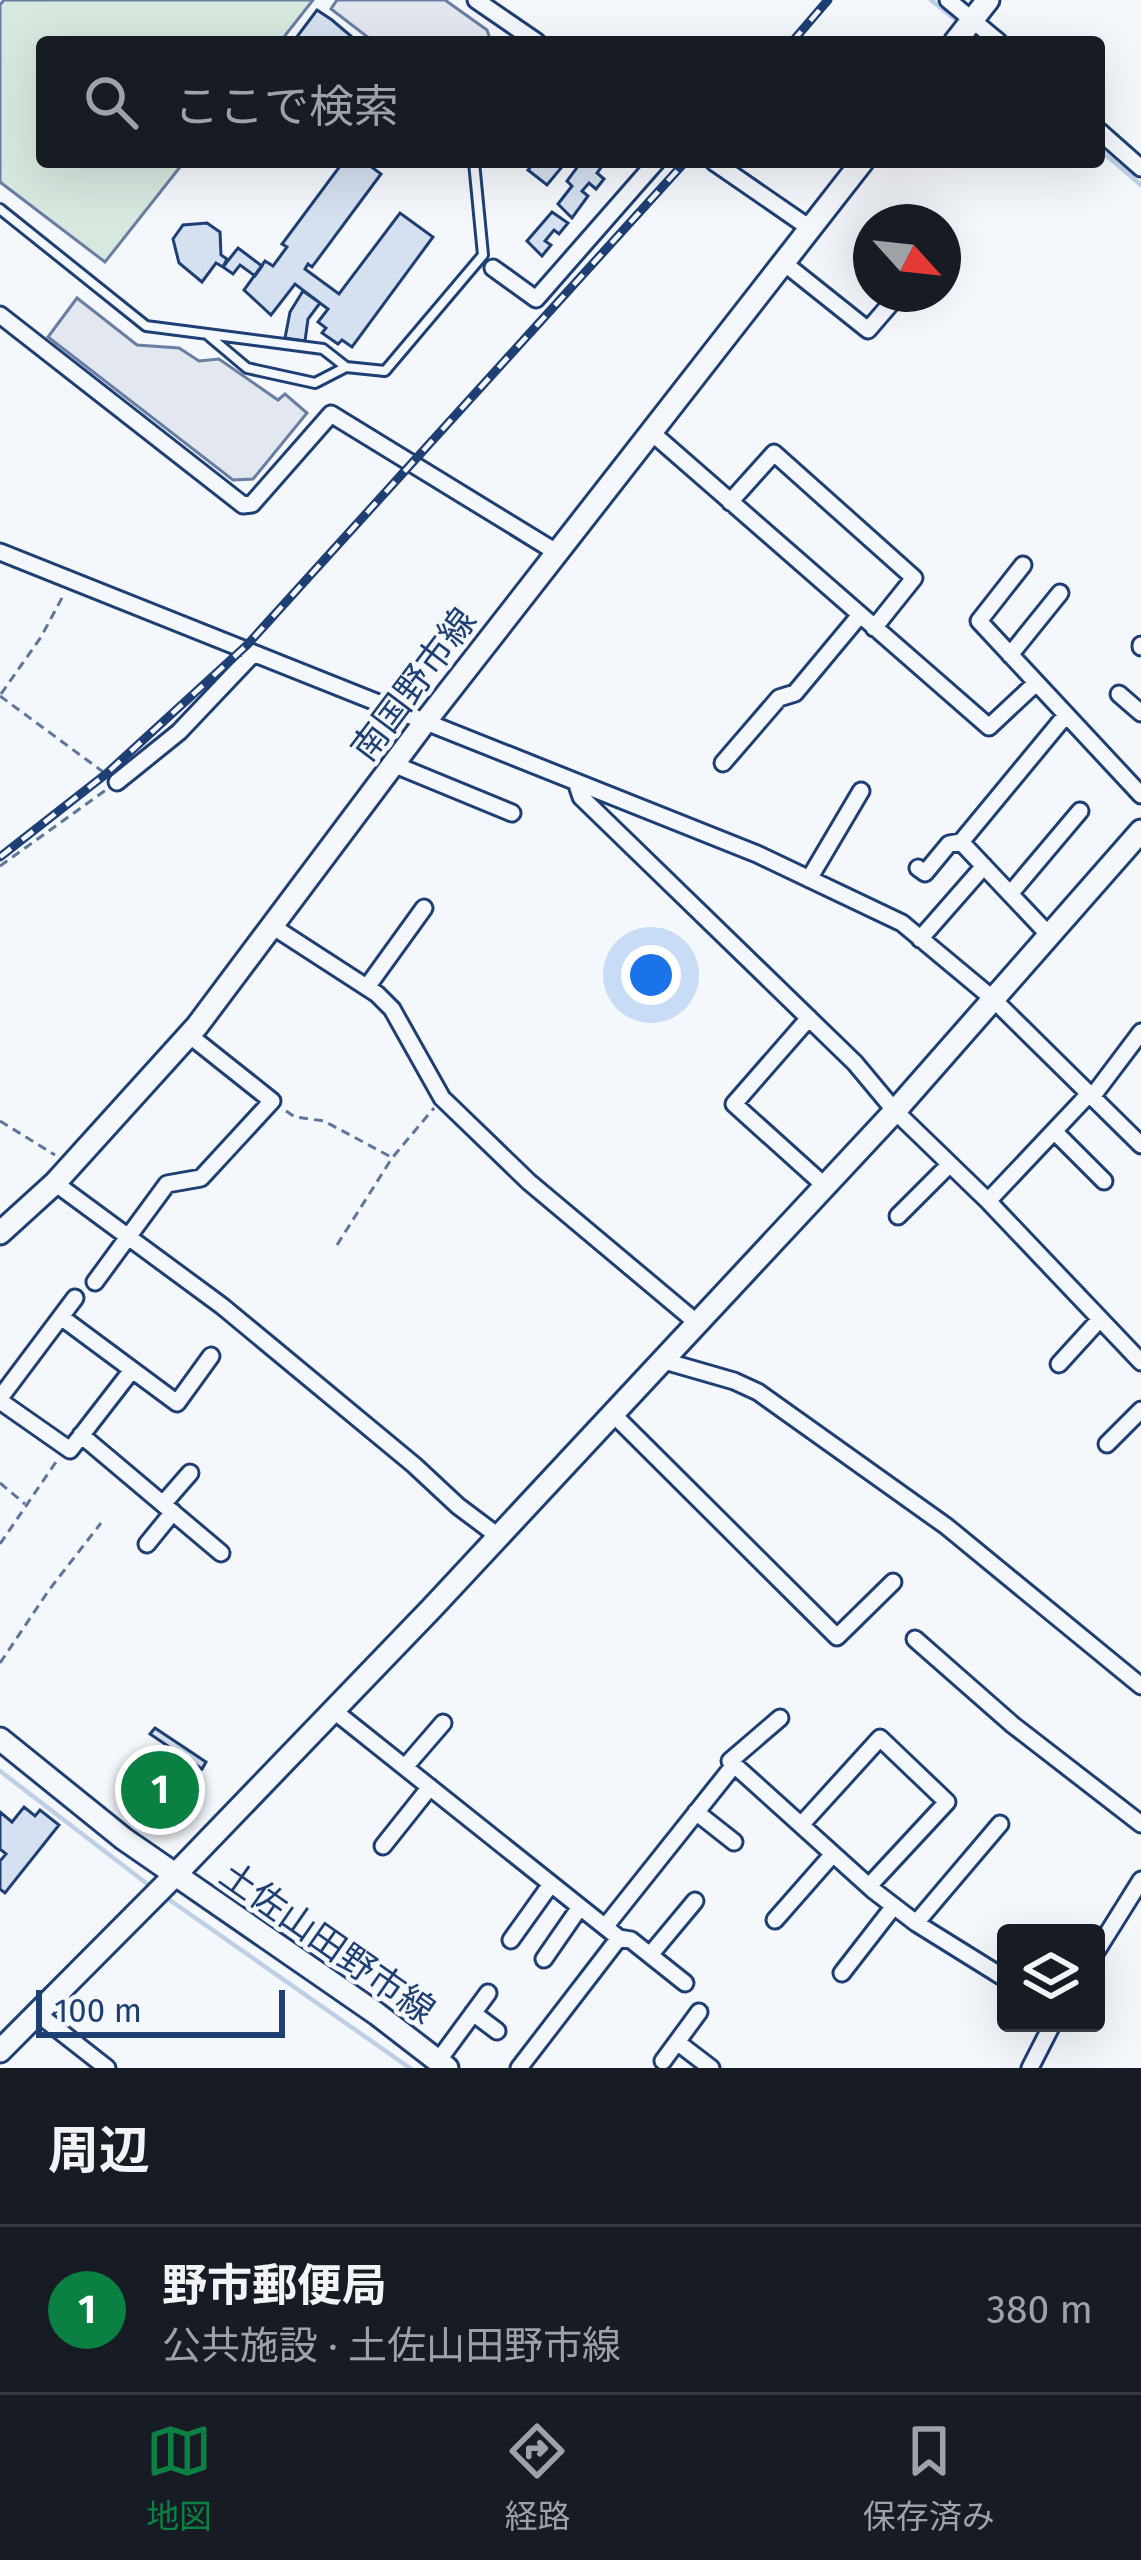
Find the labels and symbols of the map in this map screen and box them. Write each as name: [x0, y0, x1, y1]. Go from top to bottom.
north arrow: [853, 204, 961, 312]
street label: 南国野市線: [342, 599, 486, 770]
your location: [621, 945, 681, 1005]
pin: 1: [121, 1745, 199, 1835]
street label: 土佐山田野市線: [212, 1853, 443, 2033]
scale bar: [36, 1984, 285, 2037]

